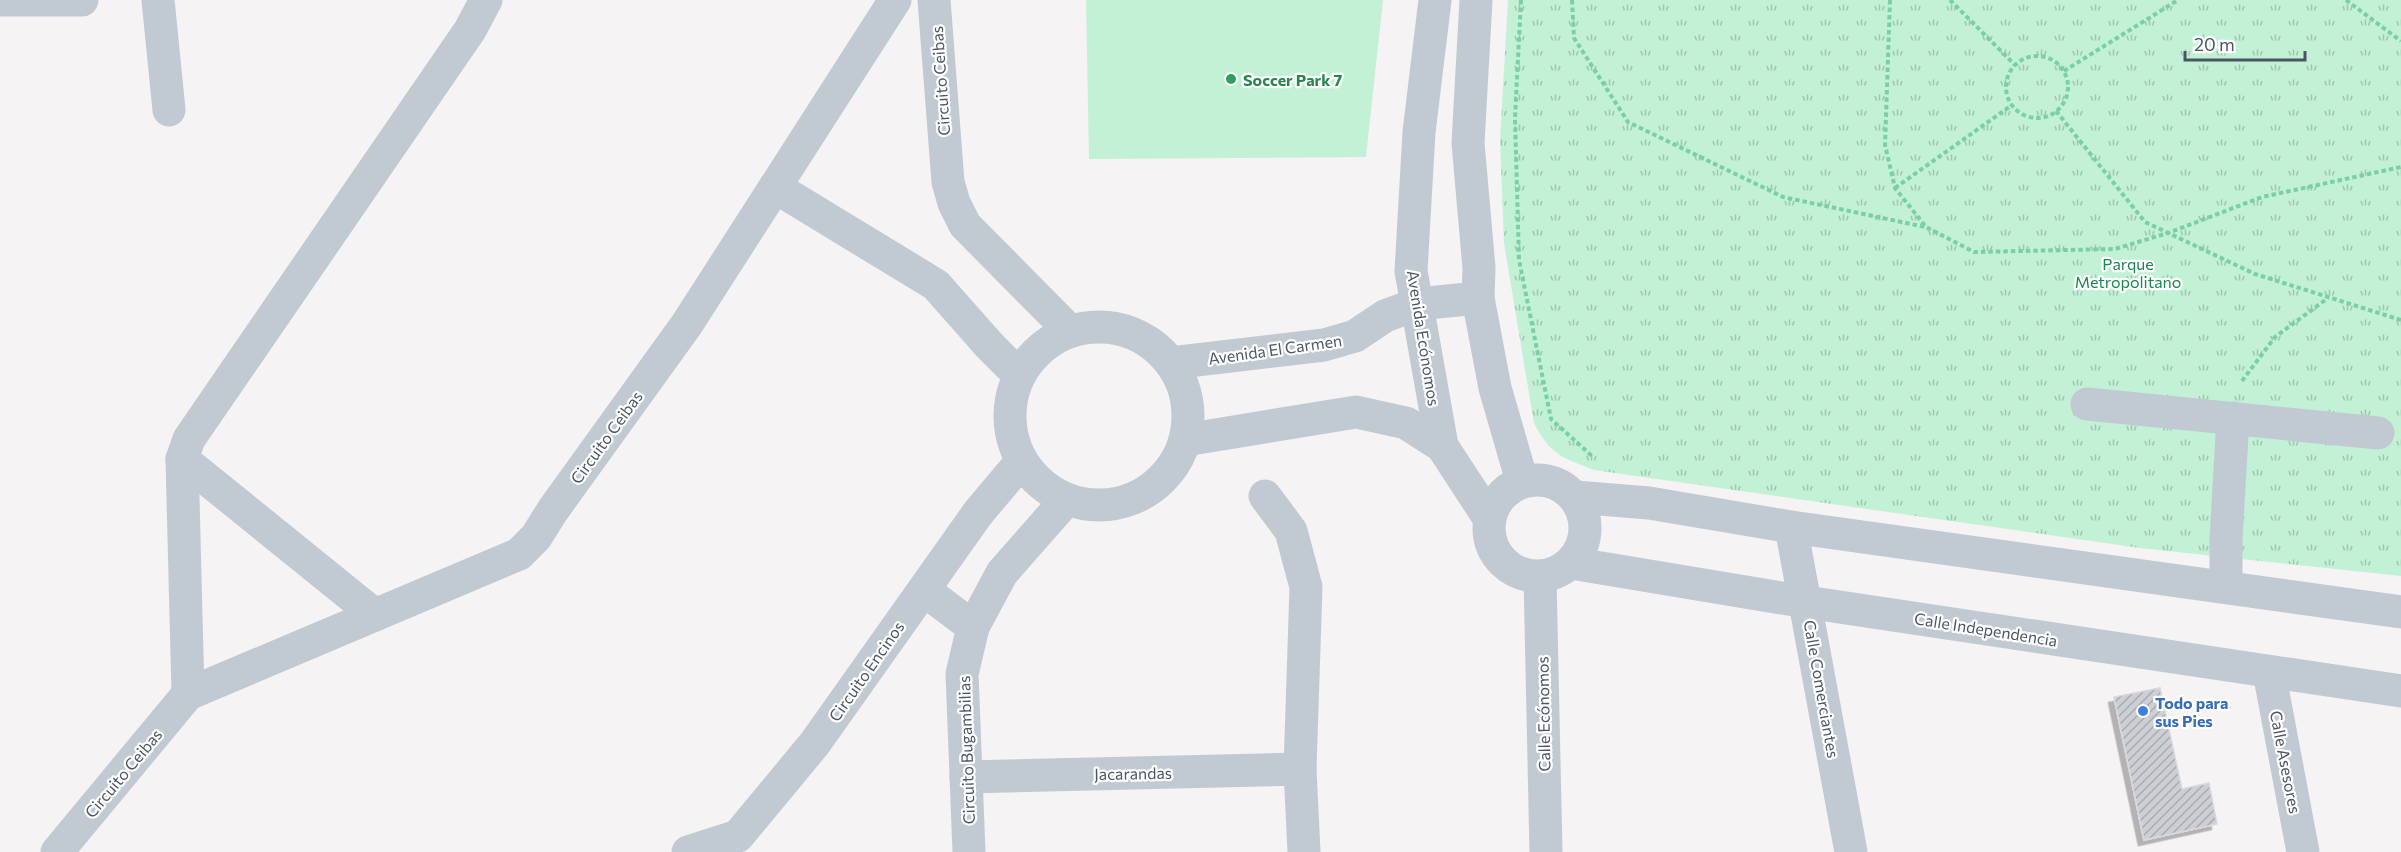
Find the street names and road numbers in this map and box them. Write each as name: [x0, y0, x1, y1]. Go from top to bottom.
street label: Circuito Ceibas: [927, 26, 953, 136]
street label: Avenida Ecónomos: [1404, 269, 1444, 407]
street label: Avenida El Carmen: [1207, 330, 1343, 368]
street label: Circuito Ceibas: [566, 387, 646, 487]
street label: Calle Independencia: [1913, 608, 2059, 650]
street label: Circuito Encinos: [824, 617, 908, 725]
street label: Calle Comerciantes: [1801, 619, 1843, 759]
street label: Calle Ecónomos: [1532, 656, 1554, 772]
street label: Circuito Bugambilias: [954, 675, 978, 825]
street label: Calle Asesores: [2267, 709, 2305, 815]
street label: Circuito Ceibas: [80, 725, 166, 821]
street label: Jacarandas: [1094, 763, 1172, 783]

